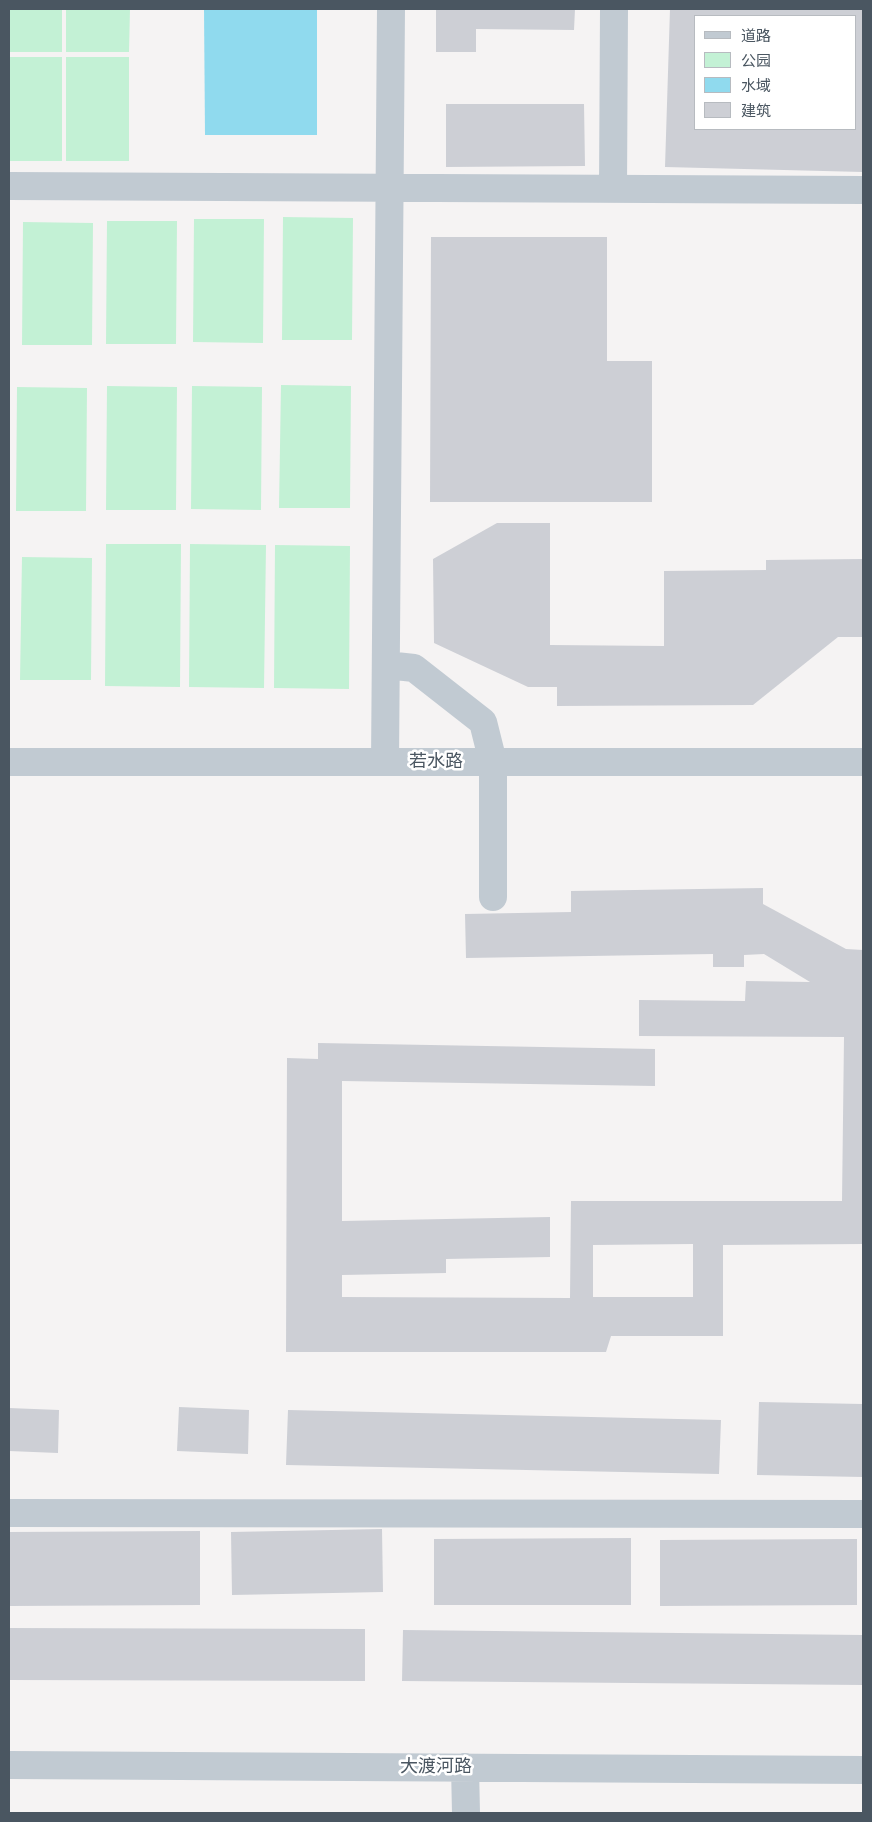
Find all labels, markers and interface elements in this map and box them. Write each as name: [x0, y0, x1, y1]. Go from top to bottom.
legend: [694, 15, 857, 130]
text: 道路: [741, 26, 771, 46]
text: 公园: [741, 51, 771, 71]
text: 水域: [741, 76, 771, 96]
text: 建筑: [741, 101, 771, 121]
street label: 若水路: [409, 751, 463, 773]
street label: 大渡河路: [400, 1756, 472, 1778]

